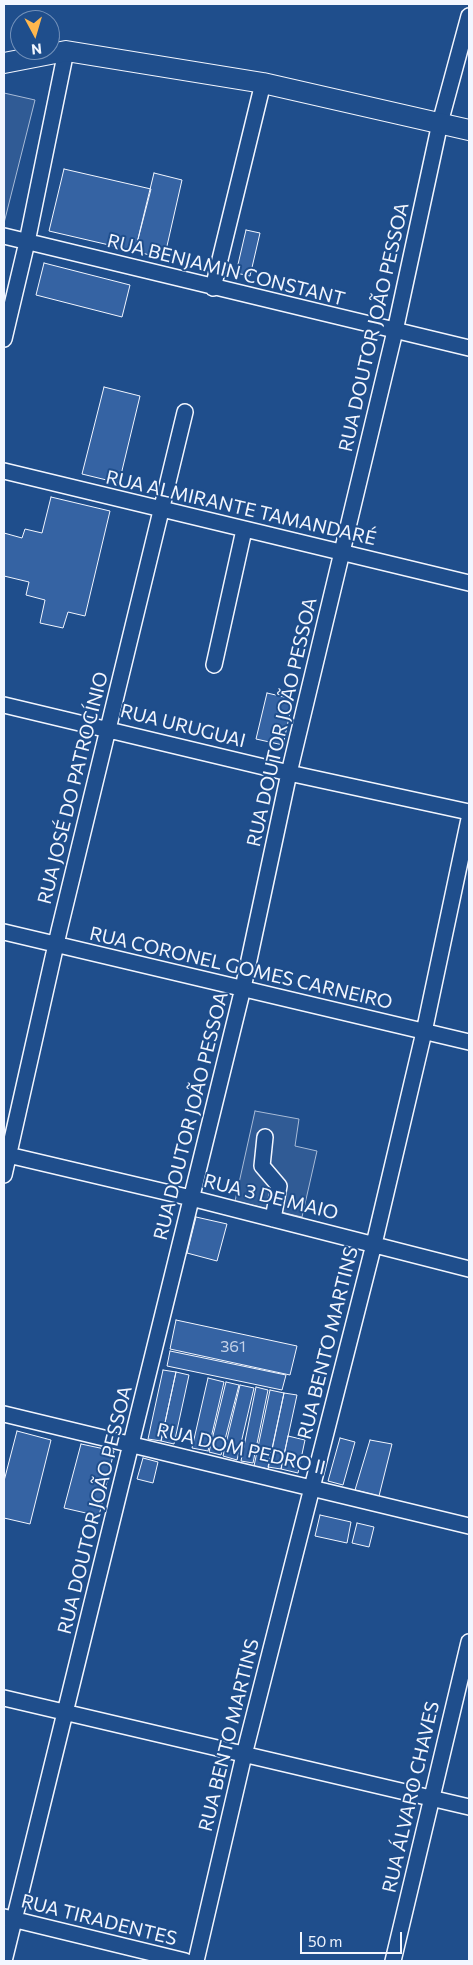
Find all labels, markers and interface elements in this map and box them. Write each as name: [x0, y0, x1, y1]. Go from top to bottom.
north arrow: [10, 10, 60, 60]
text: N: [30, 40, 43, 58]
street label: RUA DOUTOR JOÃO PESSOA: [334, 200, 414, 454]
street label: RUA BENJAMIN CONSTANT: [105, 229, 347, 311]
street label: RUA ALMIRANTE TAMANDARÉ: [104, 466, 378, 550]
street label: RUA DOUTOR JOÃO PESSOA: [242, 595, 322, 849]
street label: RUA JOSÉ DO PATROCÍNIO: [33, 669, 113, 907]
street label: RUA URUGUAI: [118, 699, 248, 753]
street label: RUA CORONEL GOMES CARNEIRO: [87, 922, 395, 1014]
street label: RUA DOUTOR JOÃO PESSOA: [149, 990, 233, 1242]
street label: RUA 3 DE MAIO: [201, 1169, 341, 1225]
street label: RUA BENTO MARTINS: [293, 1244, 363, 1442]
house number: 361: [220, 1337, 246, 1357]
street label: RUA DOUTOR JOÃO PESSOA: [53, 1384, 137, 1636]
street label: RUA DOM PEDRO II: [154, 1418, 328, 1480]
street label: RUA BENTO MARTINS: [194, 1636, 264, 1834]
street label: RUA ÁLVARO CHAVES: [378, 1699, 444, 1895]
street label: RUA TIRADENTES: [19, 1890, 179, 1950]
scale bar: [303, 1922, 406, 1954]
text: 50 m: [308, 1932, 342, 1950]

